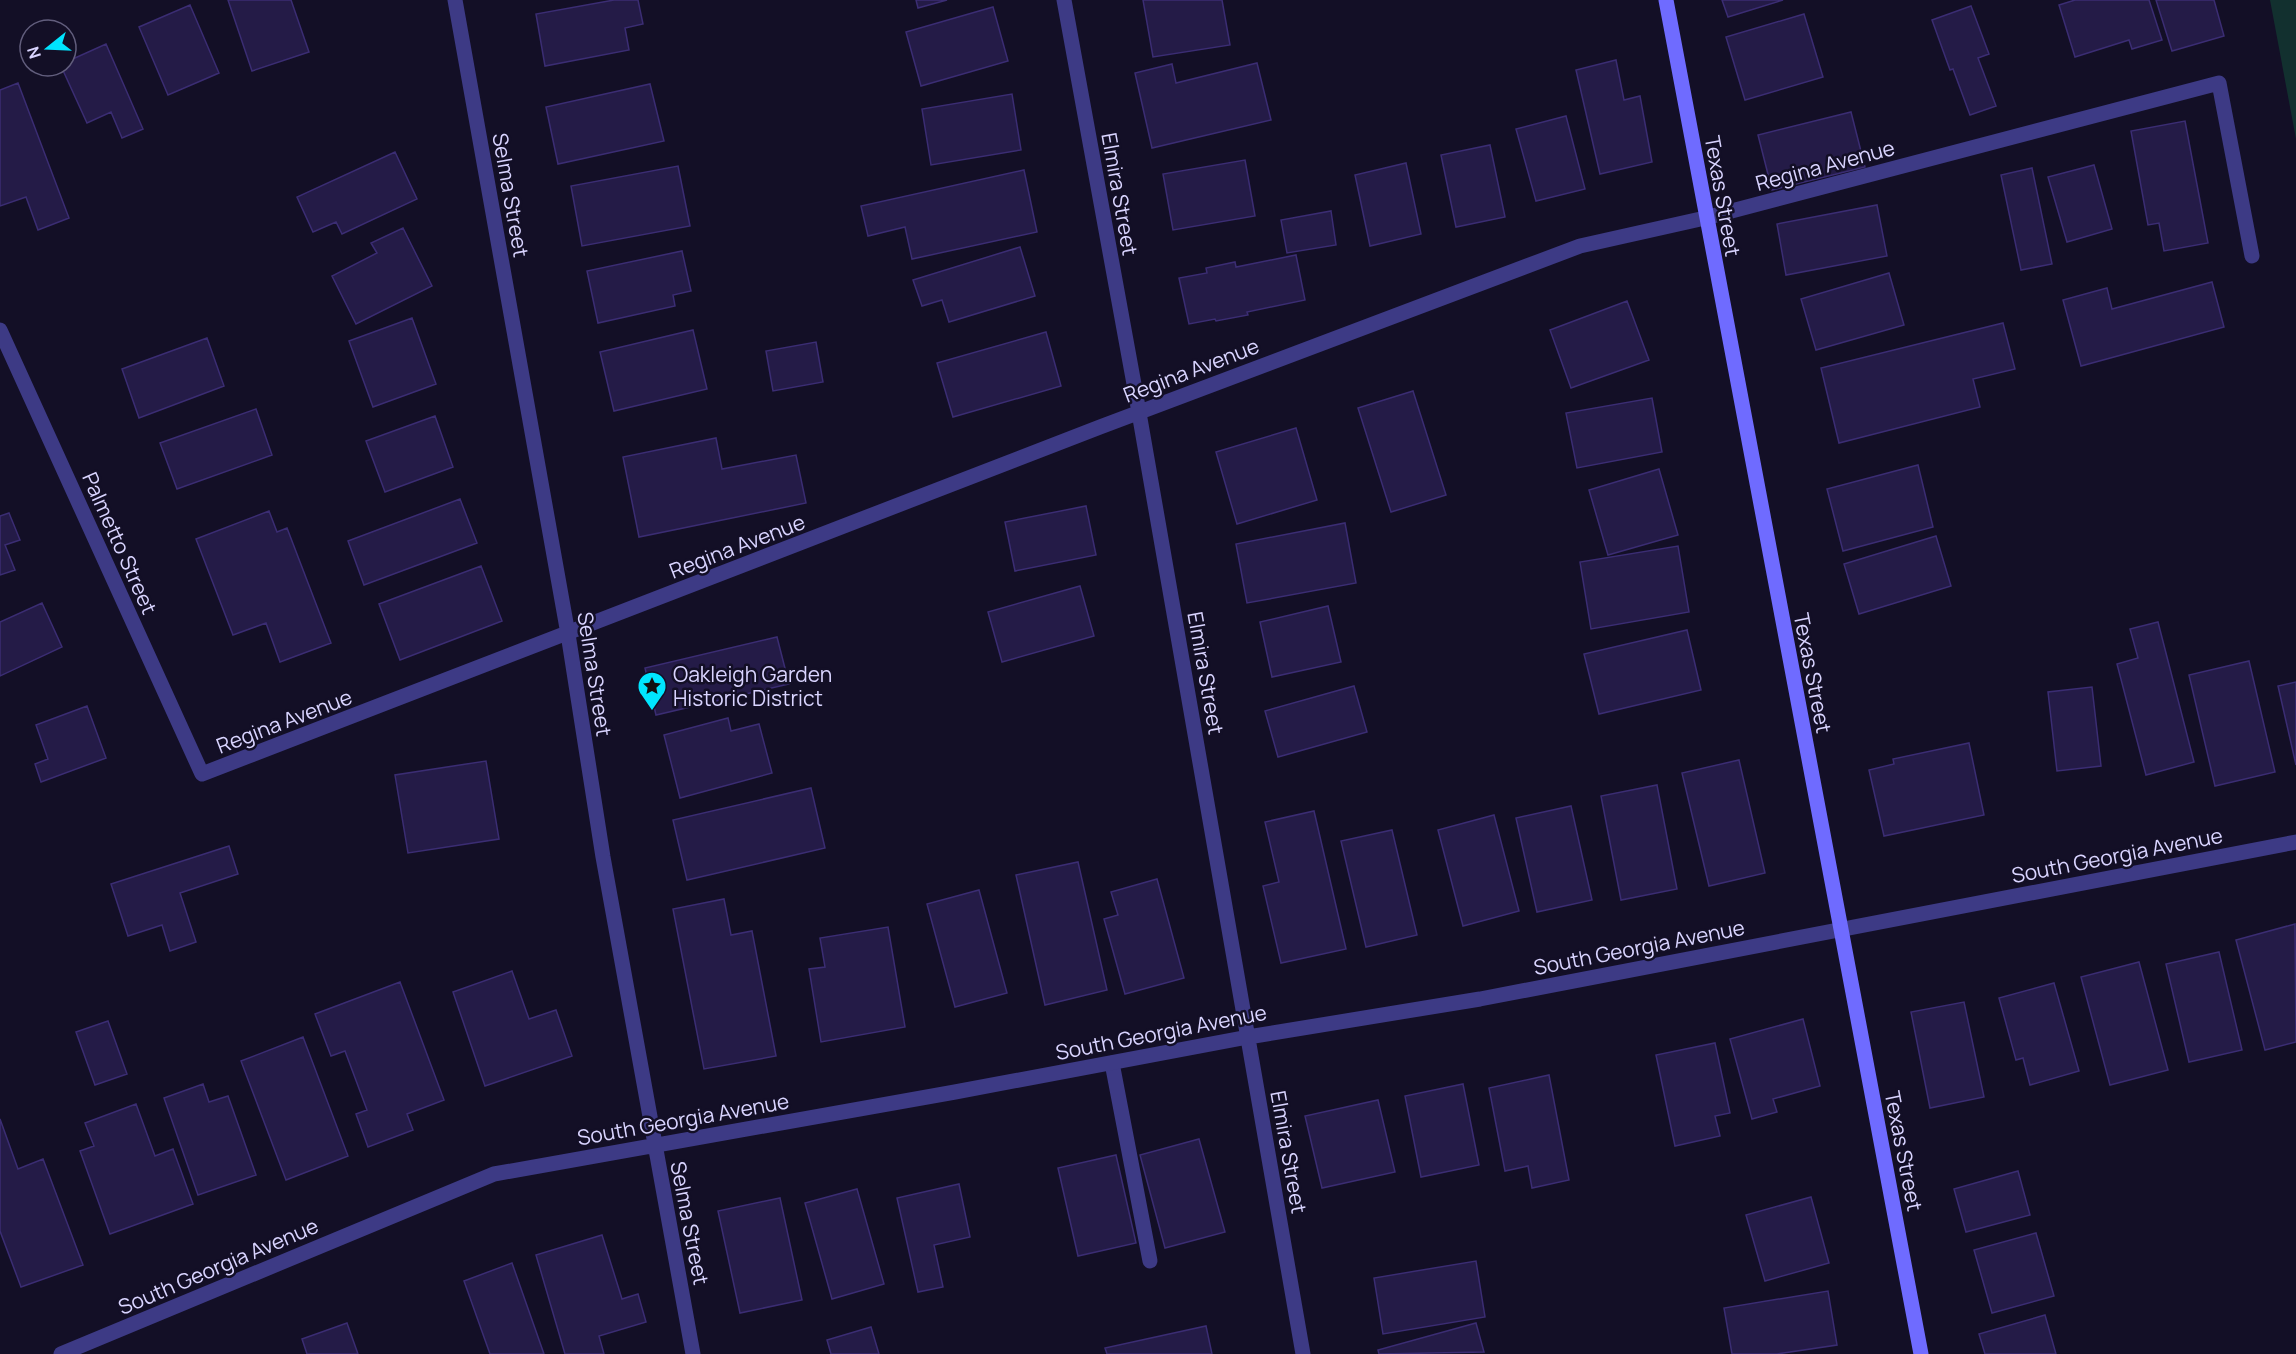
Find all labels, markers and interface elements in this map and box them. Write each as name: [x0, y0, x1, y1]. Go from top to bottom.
north arrow: [18, 18, 78, 78]
text: N: [21, 44, 46, 62]
street label: Elmira Street: [1095, 130, 1145, 258]
street label: Selma Street: [486, 131, 536, 259]
street label: Regina Avenue: [1752, 133, 1898, 197]
street label: Texas Street: [1699, 134, 1747, 258]
street label: Regina Avenue: [1119, 331, 1263, 409]
street label: Palmetto Street: [76, 468, 164, 618]
street label: Regina Avenue: [665, 507, 809, 585]
street label: Elmira Street: [1181, 609, 1231, 737]
street label: Selma Street: [571, 610, 619, 738]
street label: Texas Street: [1788, 610, 1838, 736]
place label: Oakleigh Garden Historic District: [673, 660, 832, 712]
place icon: Oakleigh Garden Historic District: [636, 670, 668, 712]
street label: Regina Avenue: [212, 682, 356, 760]
street label: South Georgia Avenue: [2009, 821, 2225, 889]
street label: South Georgia Avenue: [1531, 913, 1747, 981]
street label: South Georgia Avenue: [1053, 998, 1269, 1066]
street label: South Georgia Avenue: [575, 1087, 791, 1151]
street label: Elmira Street: [1264, 1088, 1314, 1216]
street label: Texas Street: [1879, 1088, 1929, 1214]
street label: Selma Street: [664, 1159, 716, 1287]
street label: South Georgia Avenue: [114, 1211, 322, 1321]

